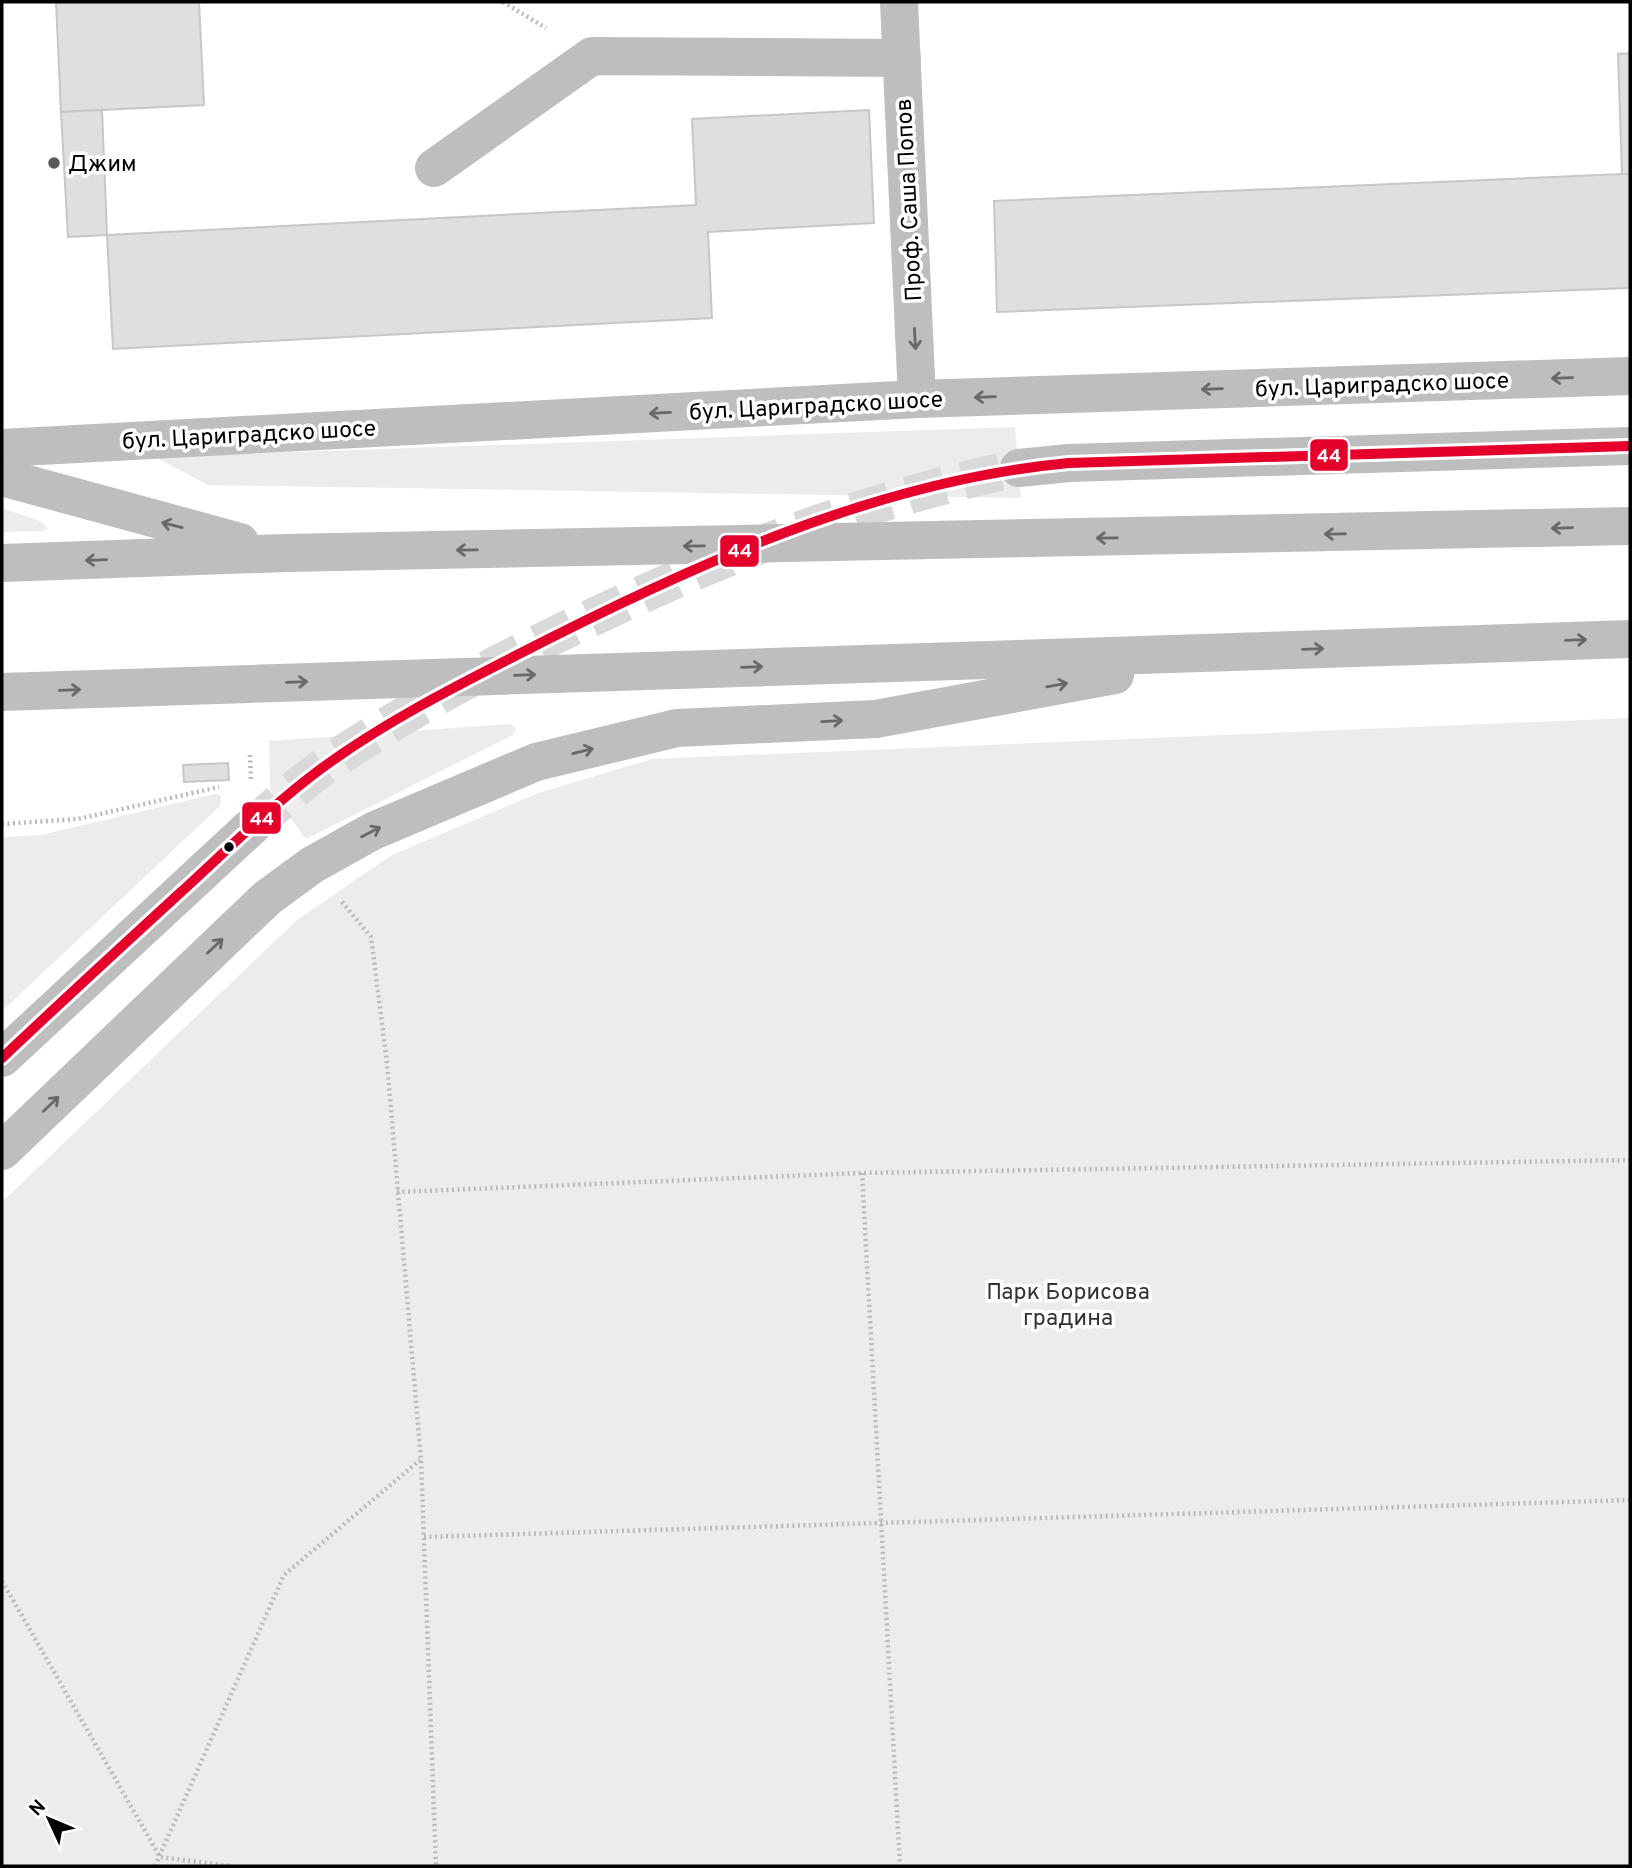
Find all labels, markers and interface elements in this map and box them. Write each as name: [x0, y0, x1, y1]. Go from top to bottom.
street label: Проф. Саша Попов: [891, 98, 930, 302]
place label: Джим: [68, 151, 137, 180]
marker: Джим: [46, 155, 62, 171]
one-way arrow: [908, 327, 921, 350]
street label: бул. Цариградско шосе: [1255, 368, 1510, 405]
one-way arrow: [1551, 371, 1574, 385]
one-way arrow: [1201, 383, 1224, 396]
street label: бул. Цариградско шосе: [688, 386, 944, 429]
one-way arrow: [974, 390, 997, 403]
one-way arrow: [649, 406, 672, 419]
street label: бул. Цариградско шосе: [121, 415, 377, 458]
line badge: 44: [1309, 438, 1349, 472]
text: 44: [1317, 445, 1341, 469]
one-way arrow: [161, 518, 184, 531]
one-way arrow: [1551, 522, 1574, 535]
one-way arrow: [1323, 527, 1346, 540]
one-way arrow: [1096, 531, 1119, 545]
line badge: 44: [719, 534, 760, 568]
one-way arrow: [683, 539, 706, 552]
text: 44: [728, 540, 752, 564]
one-way arrow: [456, 543, 479, 557]
one-way arrow: [84, 553, 107, 566]
one-way arrow: [1565, 634, 1588, 647]
one-way arrow: [1301, 642, 1324, 655]
one-way arrow: [740, 661, 763, 674]
one-way arrow: [513, 668, 536, 681]
one-way arrow: [286, 676, 309, 689]
one-way arrow: [1045, 678, 1068, 691]
one-way arrow: [58, 683, 81, 696]
one-way arrow: [821, 714, 844, 727]
one-way arrow: [571, 744, 594, 757]
line badge: 44: [241, 801, 282, 835]
text: 44: [250, 808, 274, 832]
one-way arrow: [360, 825, 381, 839]
unlabelled marker: [222, 840, 236, 854]
one-way arrow: [206, 938, 224, 954]
one-way arrow: [42, 1095, 59, 1112]
park label: Парк Борисова градина: [986, 1279, 1150, 1334]
north arrow: [14, 1784, 84, 1854]
text: N: [25, 1795, 52, 1822]

